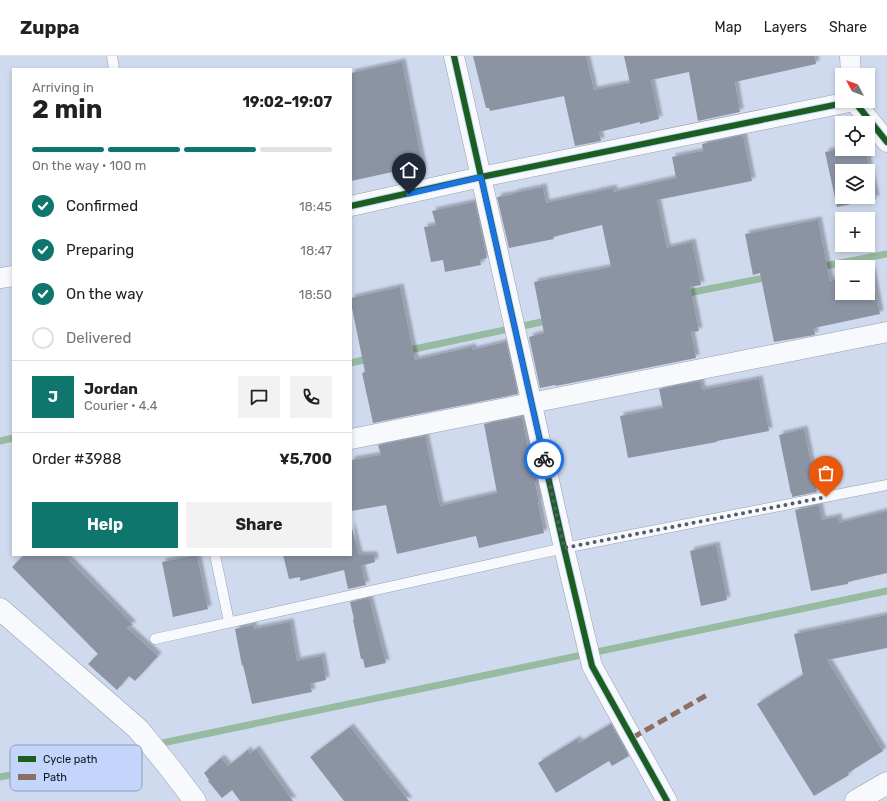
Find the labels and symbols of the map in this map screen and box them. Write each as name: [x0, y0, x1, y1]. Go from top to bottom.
north arrow: [835, 68, 875, 108]
pin: [392, 153, 426, 194]
courier: [524, 439, 564, 479]
pin: [809, 456, 843, 497]
legend: [10, 745, 142, 791]
text: Cycle path: [43, 753, 97, 766]
text: Path: [43, 771, 67, 784]

